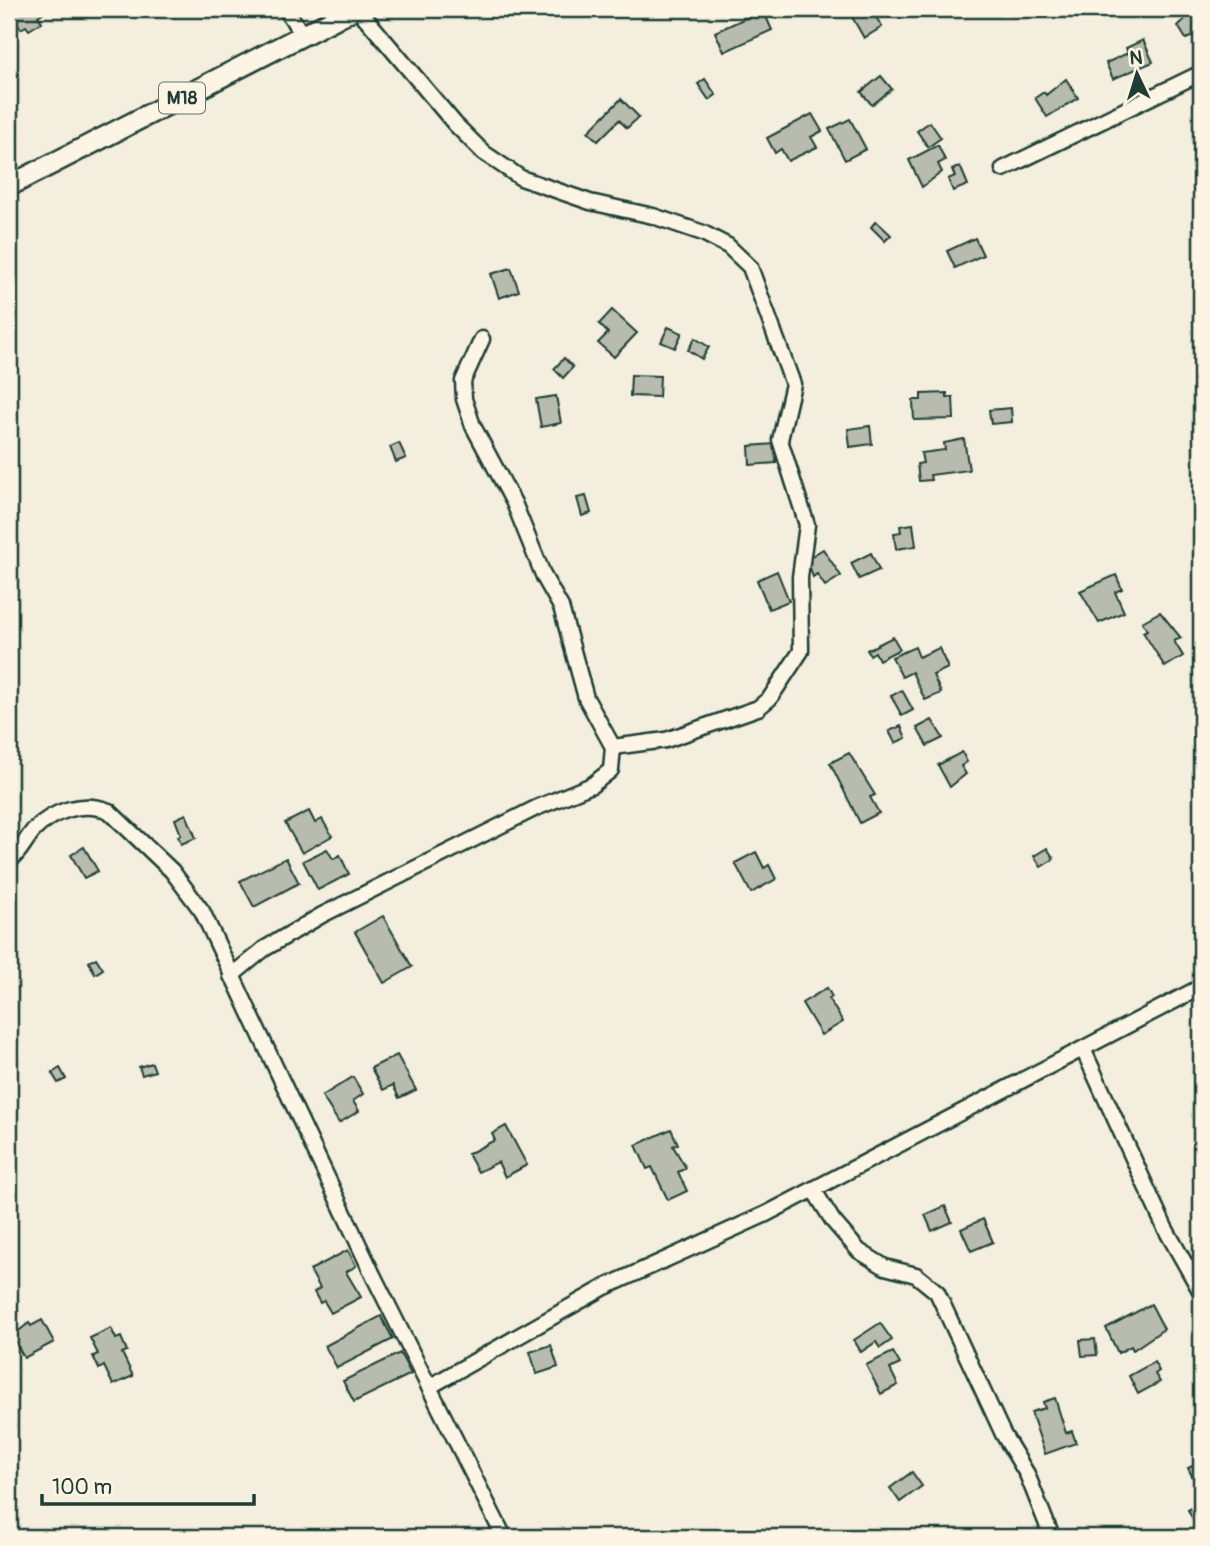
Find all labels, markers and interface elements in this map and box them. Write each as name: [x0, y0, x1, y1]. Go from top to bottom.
north arrow: [1102, 38, 1172, 108]
text: N: [1129, 46, 1143, 70]
road number: M18: [159, 82, 205, 114]
scale bar: [42, 1462, 254, 1506]
text: 100 m: [52, 1474, 112, 1501]

